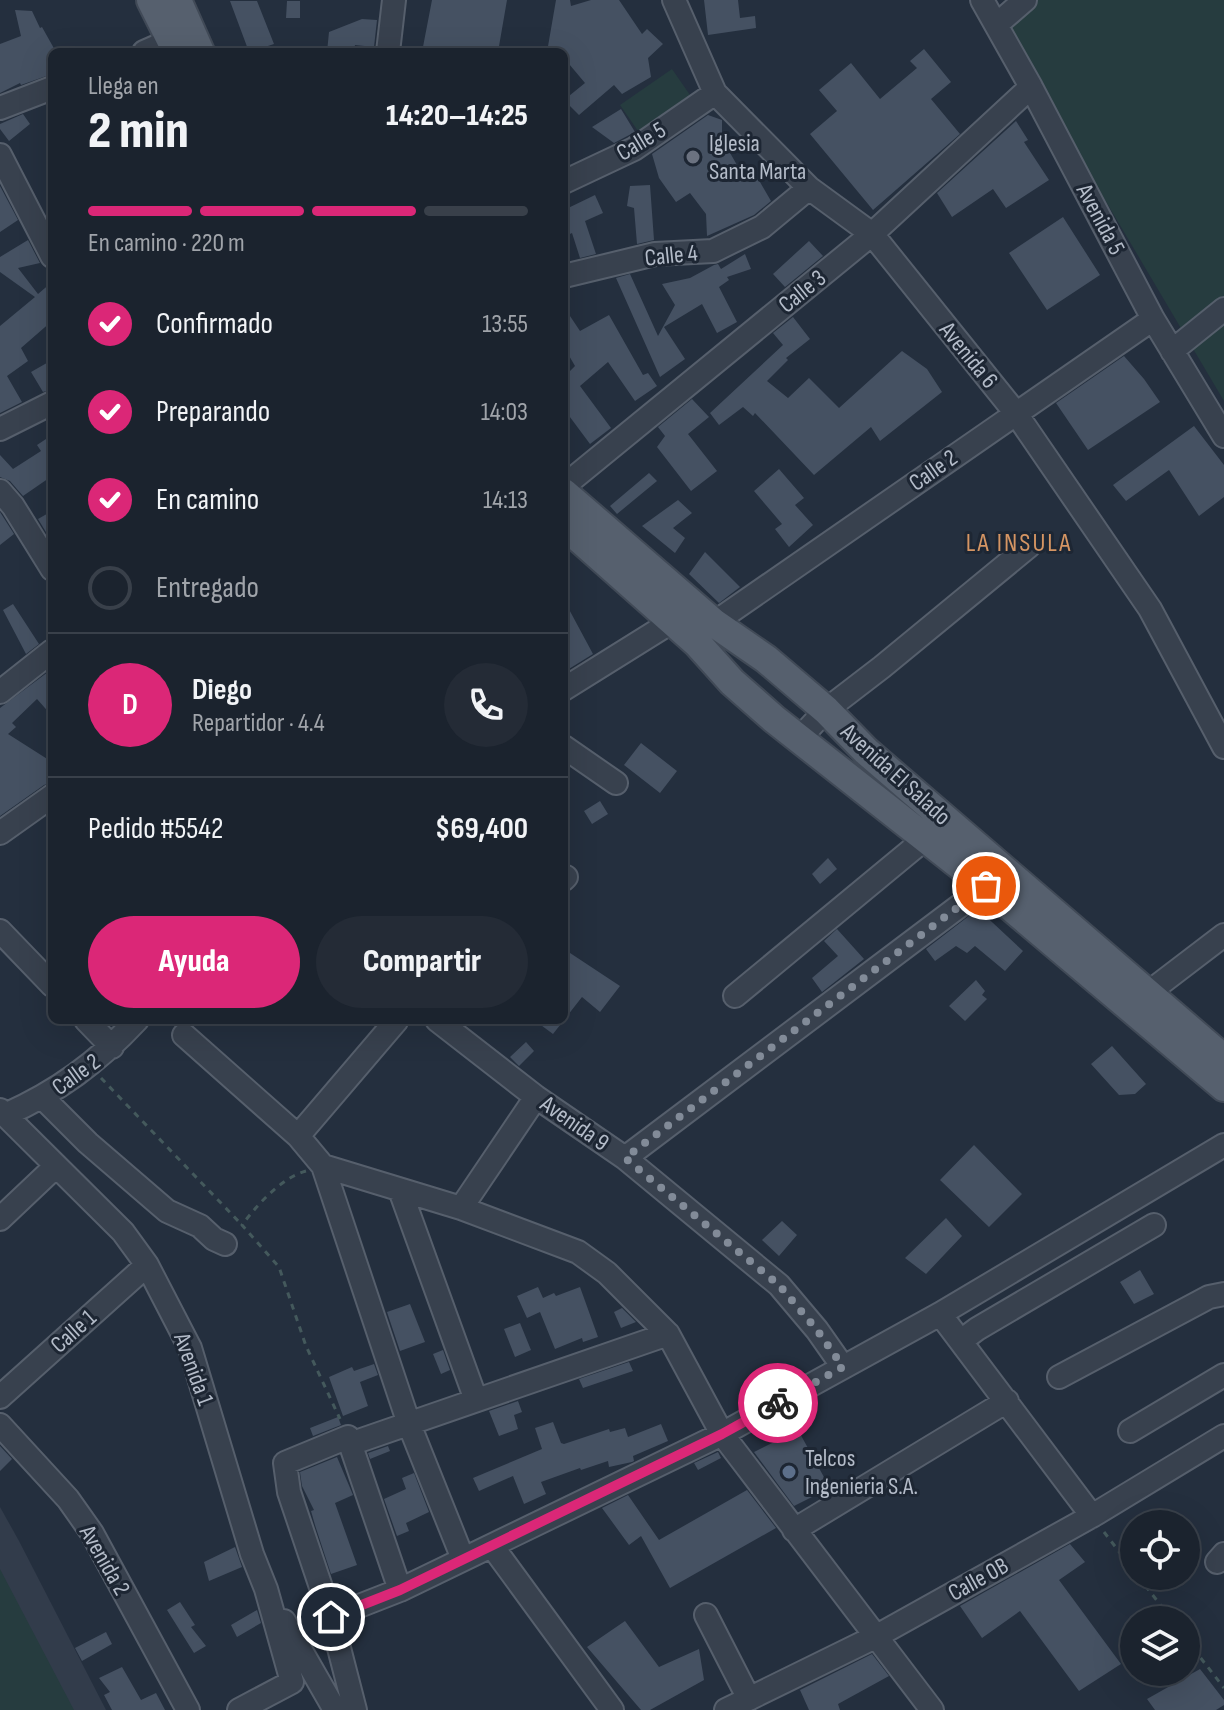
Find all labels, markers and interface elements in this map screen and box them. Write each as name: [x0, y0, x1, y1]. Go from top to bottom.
text: Llega en: [88, 71, 159, 102]
text: 14:20–14:25: [386, 98, 528, 134]
text: 2 min: [88, 100, 189, 163]
street label: Calle 5: [611, 115, 671, 167]
place label: Iglesia Santa Marta: [709, 129, 806, 186]
marker: Iglesia Santa Marta: [684, 148, 702, 166]
street label: Avenida 5: [1069, 178, 1131, 260]
text: En camino · 220 m: [88, 228, 245, 259]
street label: Calle 4: [643, 238, 699, 273]
street label: Calle 3: [773, 263, 832, 319]
icon: check: [88, 302, 132, 346]
text: Confirmado: [156, 306, 273, 342]
text: 13:55: [482, 309, 528, 340]
street label: Avenida 6: [932, 315, 1004, 394]
icon: check: [88, 390, 132, 434]
text: Preparando: [156, 394, 270, 430]
text: 14:03: [481, 397, 528, 428]
street label: Calle 2: [903, 443, 963, 497]
icon: check: [88, 478, 132, 522]
text: En camino: [156, 482, 259, 518]
text: 14:13: [483, 485, 528, 516]
district label: LA INSULA: [966, 528, 1072, 559]
text: Entregado: [156, 570, 259, 606]
button: phone: [444, 663, 528, 747]
text: Diego: [192, 672, 252, 708]
text: D: [122, 687, 138, 723]
text: Repartidor · 4.4: [192, 708, 325, 739]
street label: Avenida El Salado: [834, 717, 957, 831]
text: Pedido #5542: [88, 811, 223, 847]
text: $69,400: [435, 811, 528, 847]
pin: [952, 852, 1020, 920]
icon: bag: [964, 864, 1008, 908]
button: Ayuda: [88, 916, 300, 1008]
button: Compartir: [316, 916, 528, 1008]
street label: Calle 2: [46, 1047, 106, 1102]
street label: Avenida 9: [534, 1089, 615, 1157]
street label: Calle 1: [45, 1303, 103, 1359]
street label: Avenida 1: [167, 1328, 220, 1410]
courier: [738, 1363, 818, 1443]
icon: bike: [756, 1381, 800, 1425]
place label: Telcos Ingenieria S.A.: [805, 1444, 918, 1501]
marker: Telcos Ingenieria S.A.: [780, 1463, 798, 1481]
map controls: [1120, 1510, 1200, 1686]
button: locate: [1120, 1510, 1200, 1590]
street label: Avenida 2: [72, 1519, 136, 1601]
street label: Calle 0B: [943, 1551, 1013, 1608]
pin: [297, 1583, 365, 1651]
icon: home: [309, 1595, 353, 1639]
button: layers: [1120, 1606, 1200, 1686]

